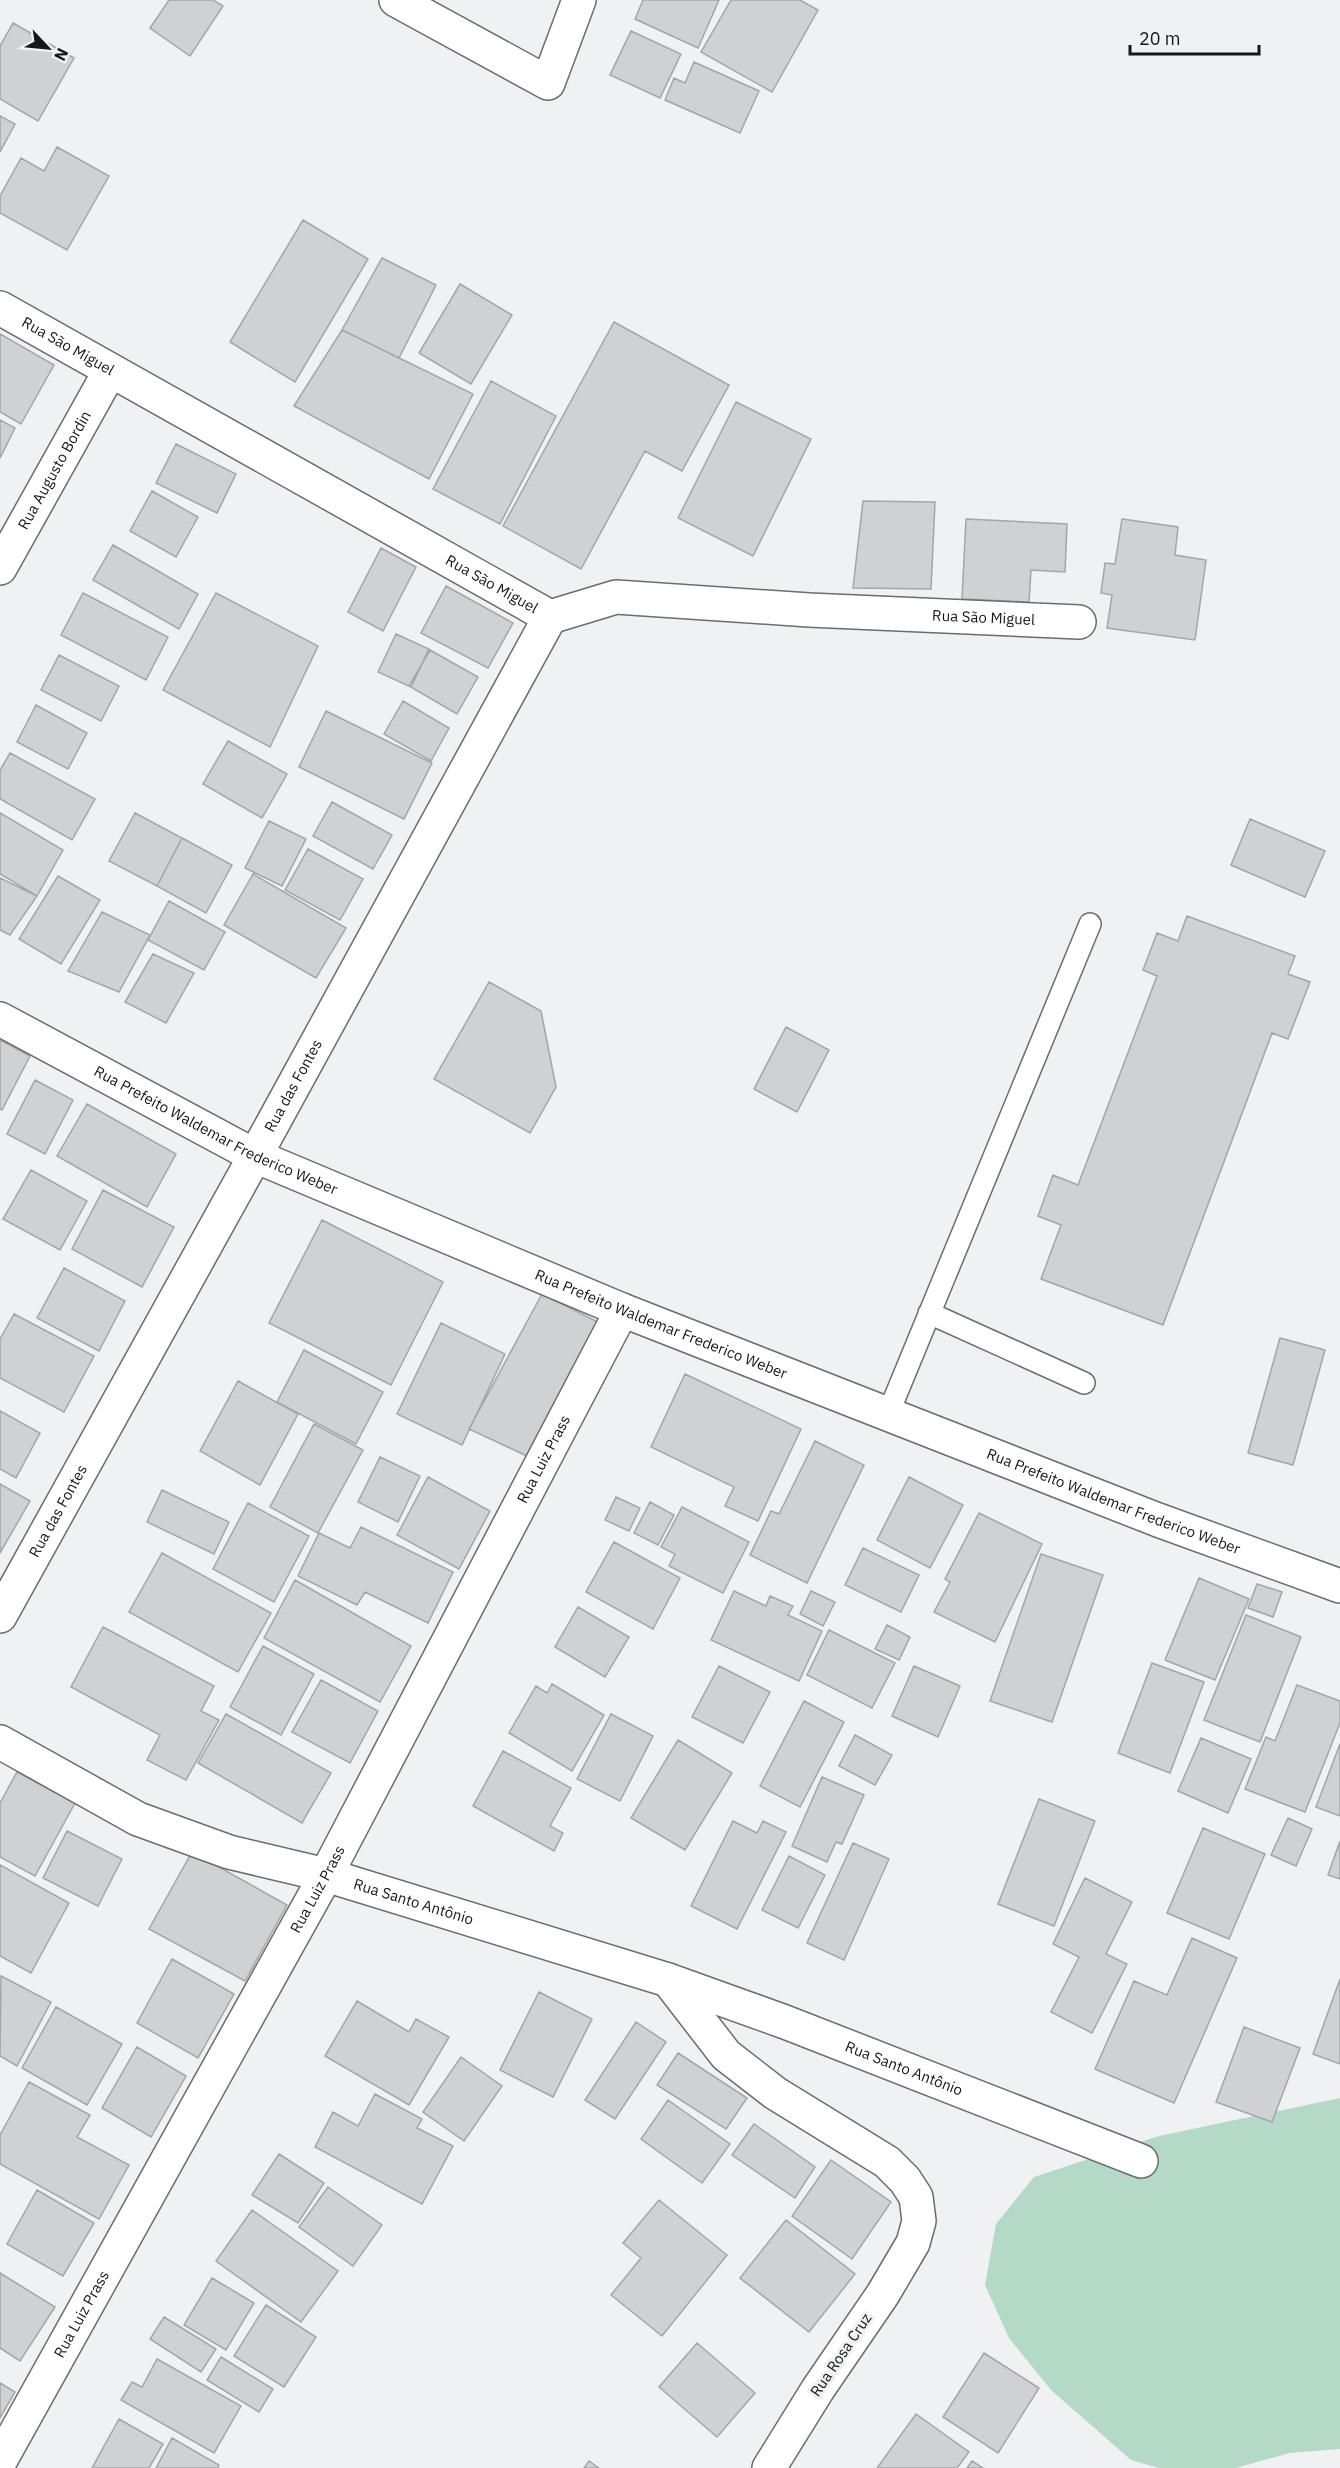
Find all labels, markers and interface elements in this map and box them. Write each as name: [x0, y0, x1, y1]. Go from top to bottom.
north arrow: [18, 18, 78, 78]
scale bar: [1130, 18, 1259, 56]
text: 20 m: [1139, 27, 1181, 50]
text: N: [50, 45, 73, 64]
street label: Rua São Miguel: [19, 312, 118, 379]
street label: Rua Augusto Bordin: [13, 407, 95, 533]
street label: Rua São Miguel: [442, 550, 542, 617]
street label: Rua São Miguel: [932, 605, 1036, 629]
street label: Rua das Fontes: [260, 1036, 326, 1135]
street label: Rua Prefeito Waldemar Frederico Weber: [91, 1061, 341, 1199]
street label: Rua Prefeito Waldemar Frederico Weber: [532, 1265, 791, 1383]
street label: Rua Luiz Prass: [513, 1412, 574, 1506]
street label: Rua Prefeito Waldemar Frederico Weber: [984, 1444, 1244, 1558]
street label: Rua das Fontes: [24, 1461, 91, 1560]
street label: Rua Luiz Prass: [286, 1842, 349, 1936]
street label: Rua Santo Antônio: [351, 1874, 476, 1929]
street label: Rua Santo Antônio: [843, 2036, 966, 2099]
street label: Rua Luiz Prass: [49, 2267, 113, 2361]
street label: Rua Rosa Cruz: [806, 2309, 875, 2400]

